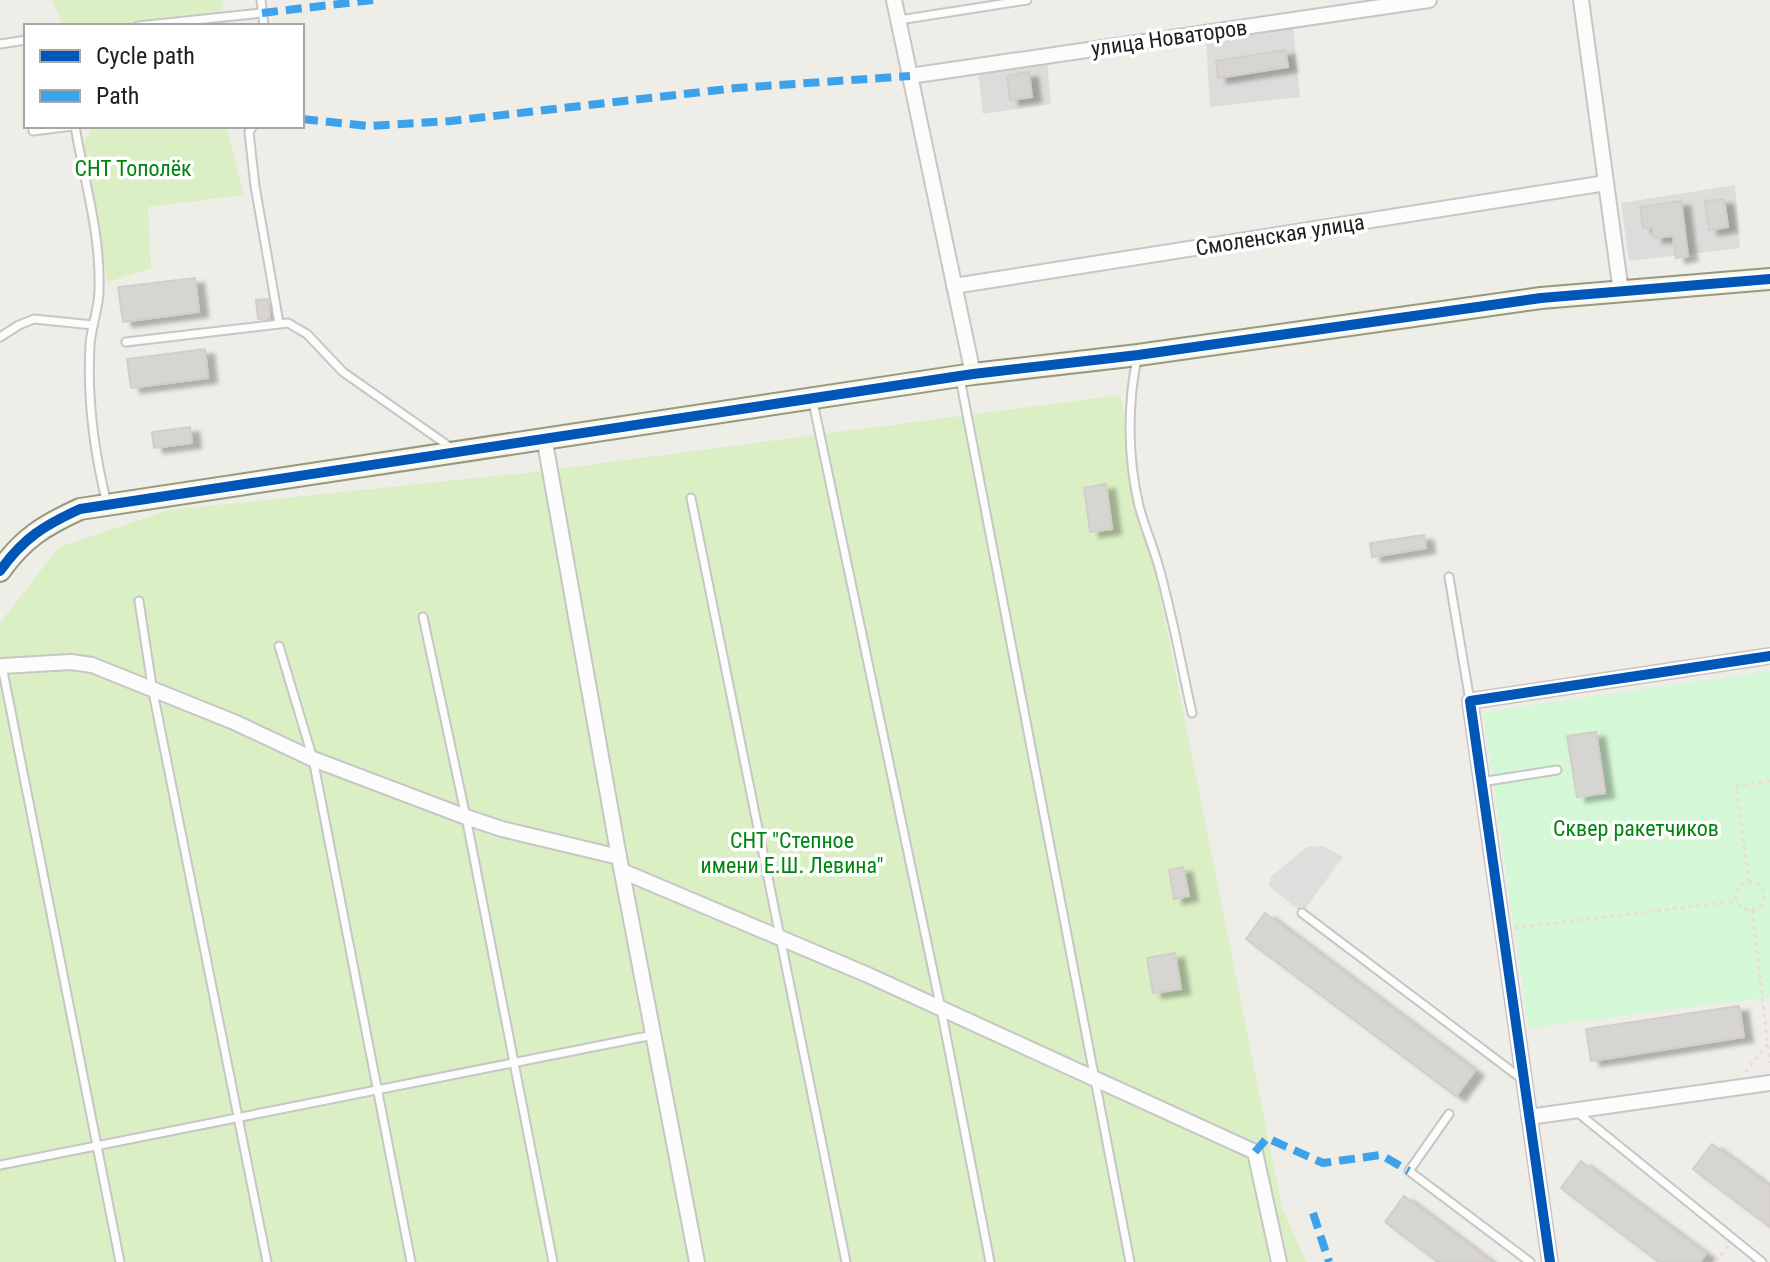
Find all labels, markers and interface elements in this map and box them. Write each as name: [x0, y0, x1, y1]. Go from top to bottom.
street label: улица Новаторов: [1089, 15, 1249, 61]
legend: [24, 24, 304, 128]
text: Cycle path: [96, 42, 195, 70]
text: Path: [96, 82, 139, 110]
park label: СНТ Тополёк: [74, 156, 192, 181]
street label: Смоленская улица: [1194, 209, 1366, 261]
park label: Сквер ракетчиков: [1553, 816, 1719, 841]
park label: СНТ "Степное имени Е.Ш. Левина": [701, 828, 883, 878]

